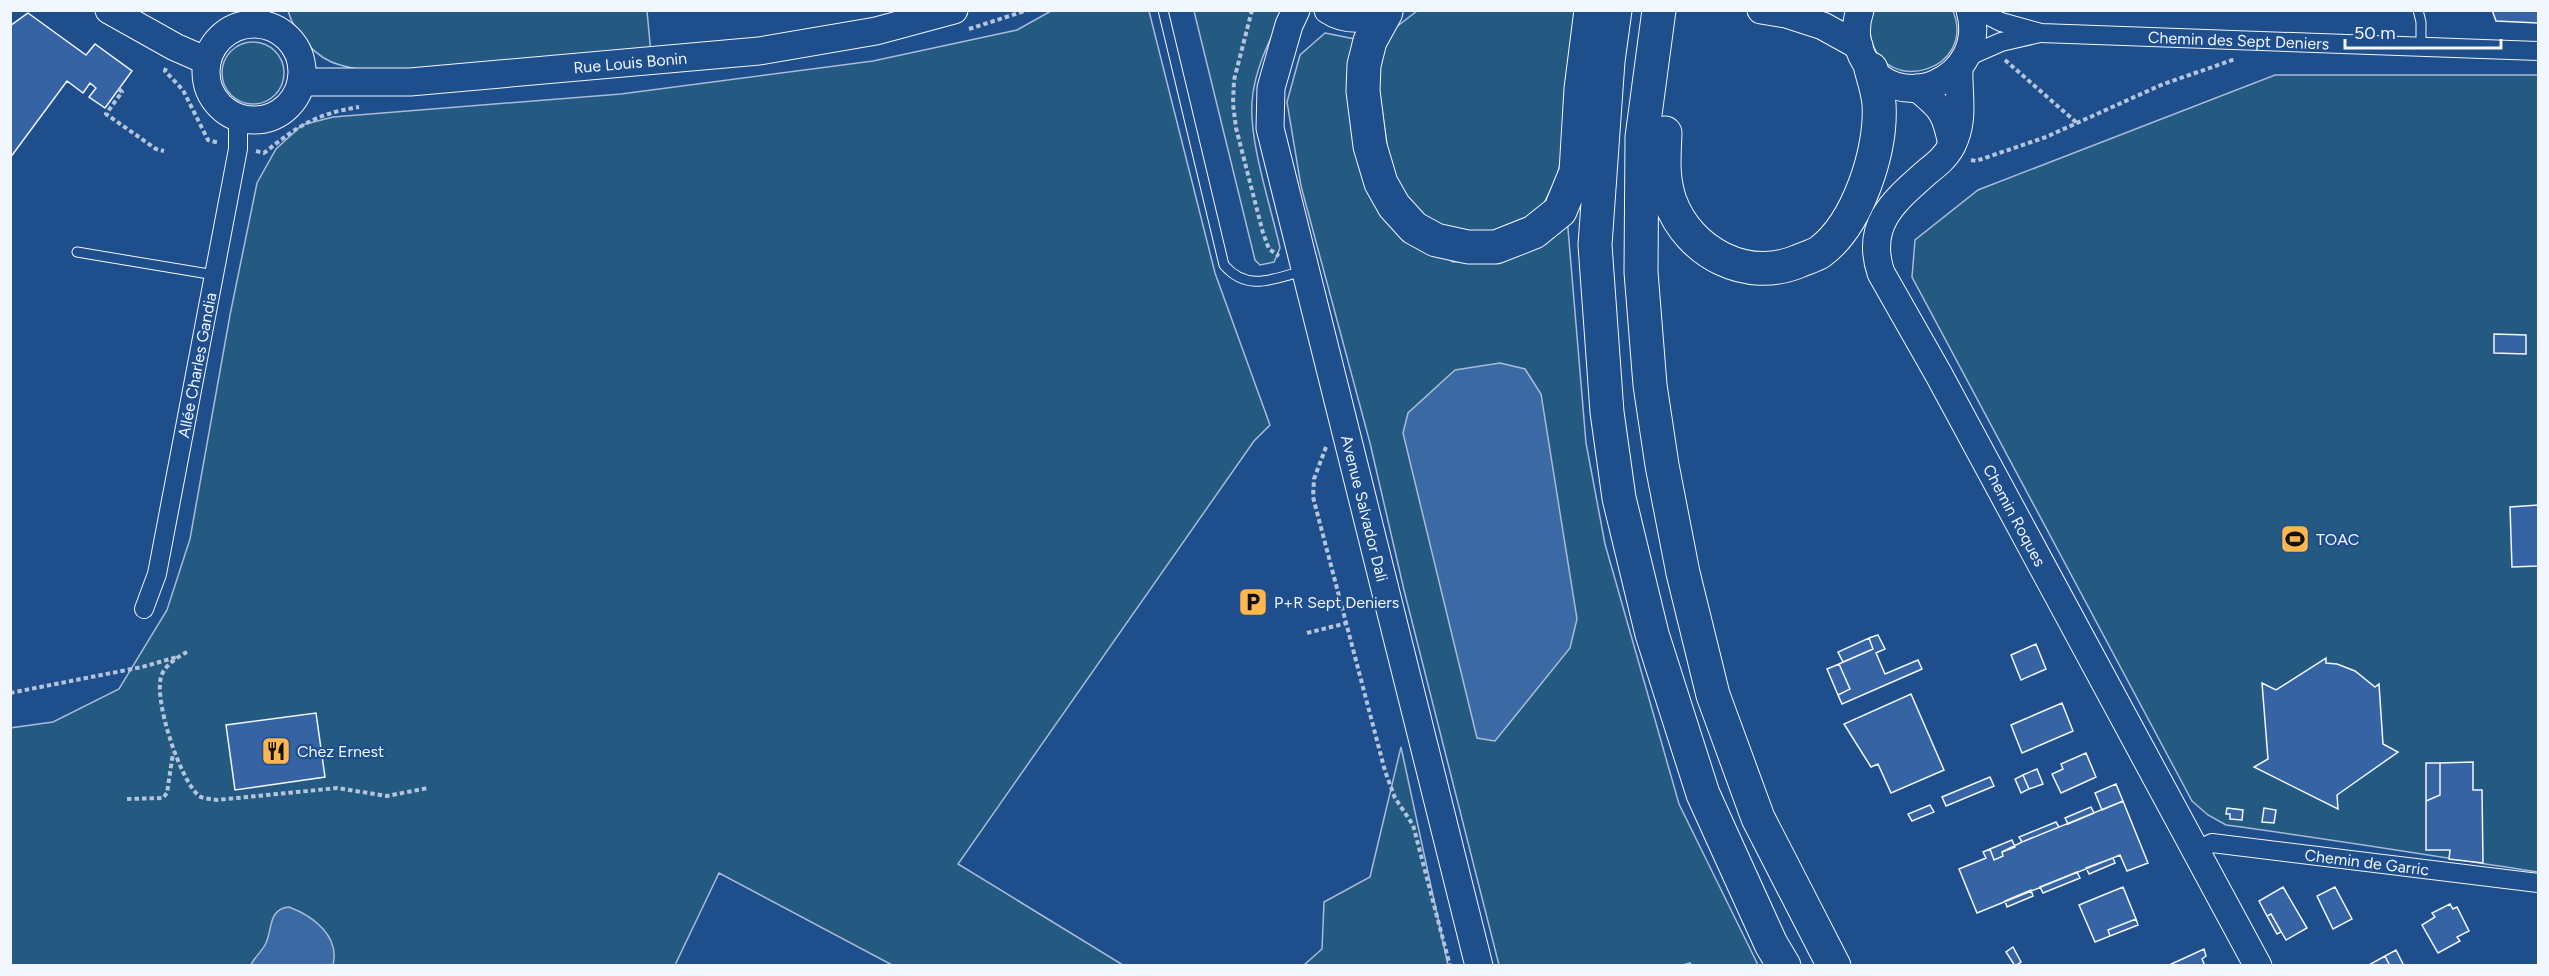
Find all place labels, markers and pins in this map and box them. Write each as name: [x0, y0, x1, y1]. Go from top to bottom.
sports icon: TOAC: [2279, 523, 2311, 555]
place label: TOAC: [2316, 530, 2359, 549]
parking icon: P+R Sept Deniers: [1237, 586, 1269, 618]
place label: P+R Sept Deniers: [1274, 593, 1399, 612]
restaurant icon: Chez Ernest: [260, 735, 292, 767]
place label: Chez Ernest: [297, 742, 384, 761]

